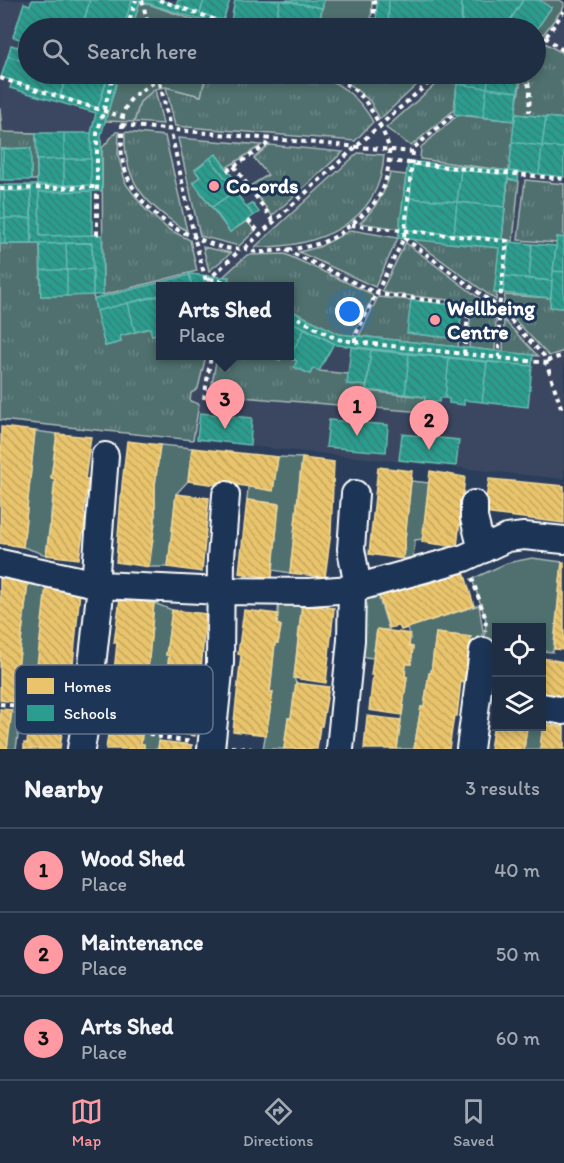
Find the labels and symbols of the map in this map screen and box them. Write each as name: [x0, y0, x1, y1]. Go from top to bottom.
place label: Co-ords: [226, 173, 298, 198]
marker: Co-ords: [207, 179, 221, 193]
place label: Wellbeing Centre: [447, 295, 535, 344]
your location: [335, 297, 364, 326]
marker: Wellbeing Centre: [428, 313, 442, 327]
pin: 3: [206, 380, 244, 429]
pin: 1: [338, 386, 376, 436]
pin: 2: [410, 400, 448, 450]
legend: [15, 665, 213, 734]
text: Homes: [64, 677, 111, 696]
text: Schools: [64, 704, 117, 723]

